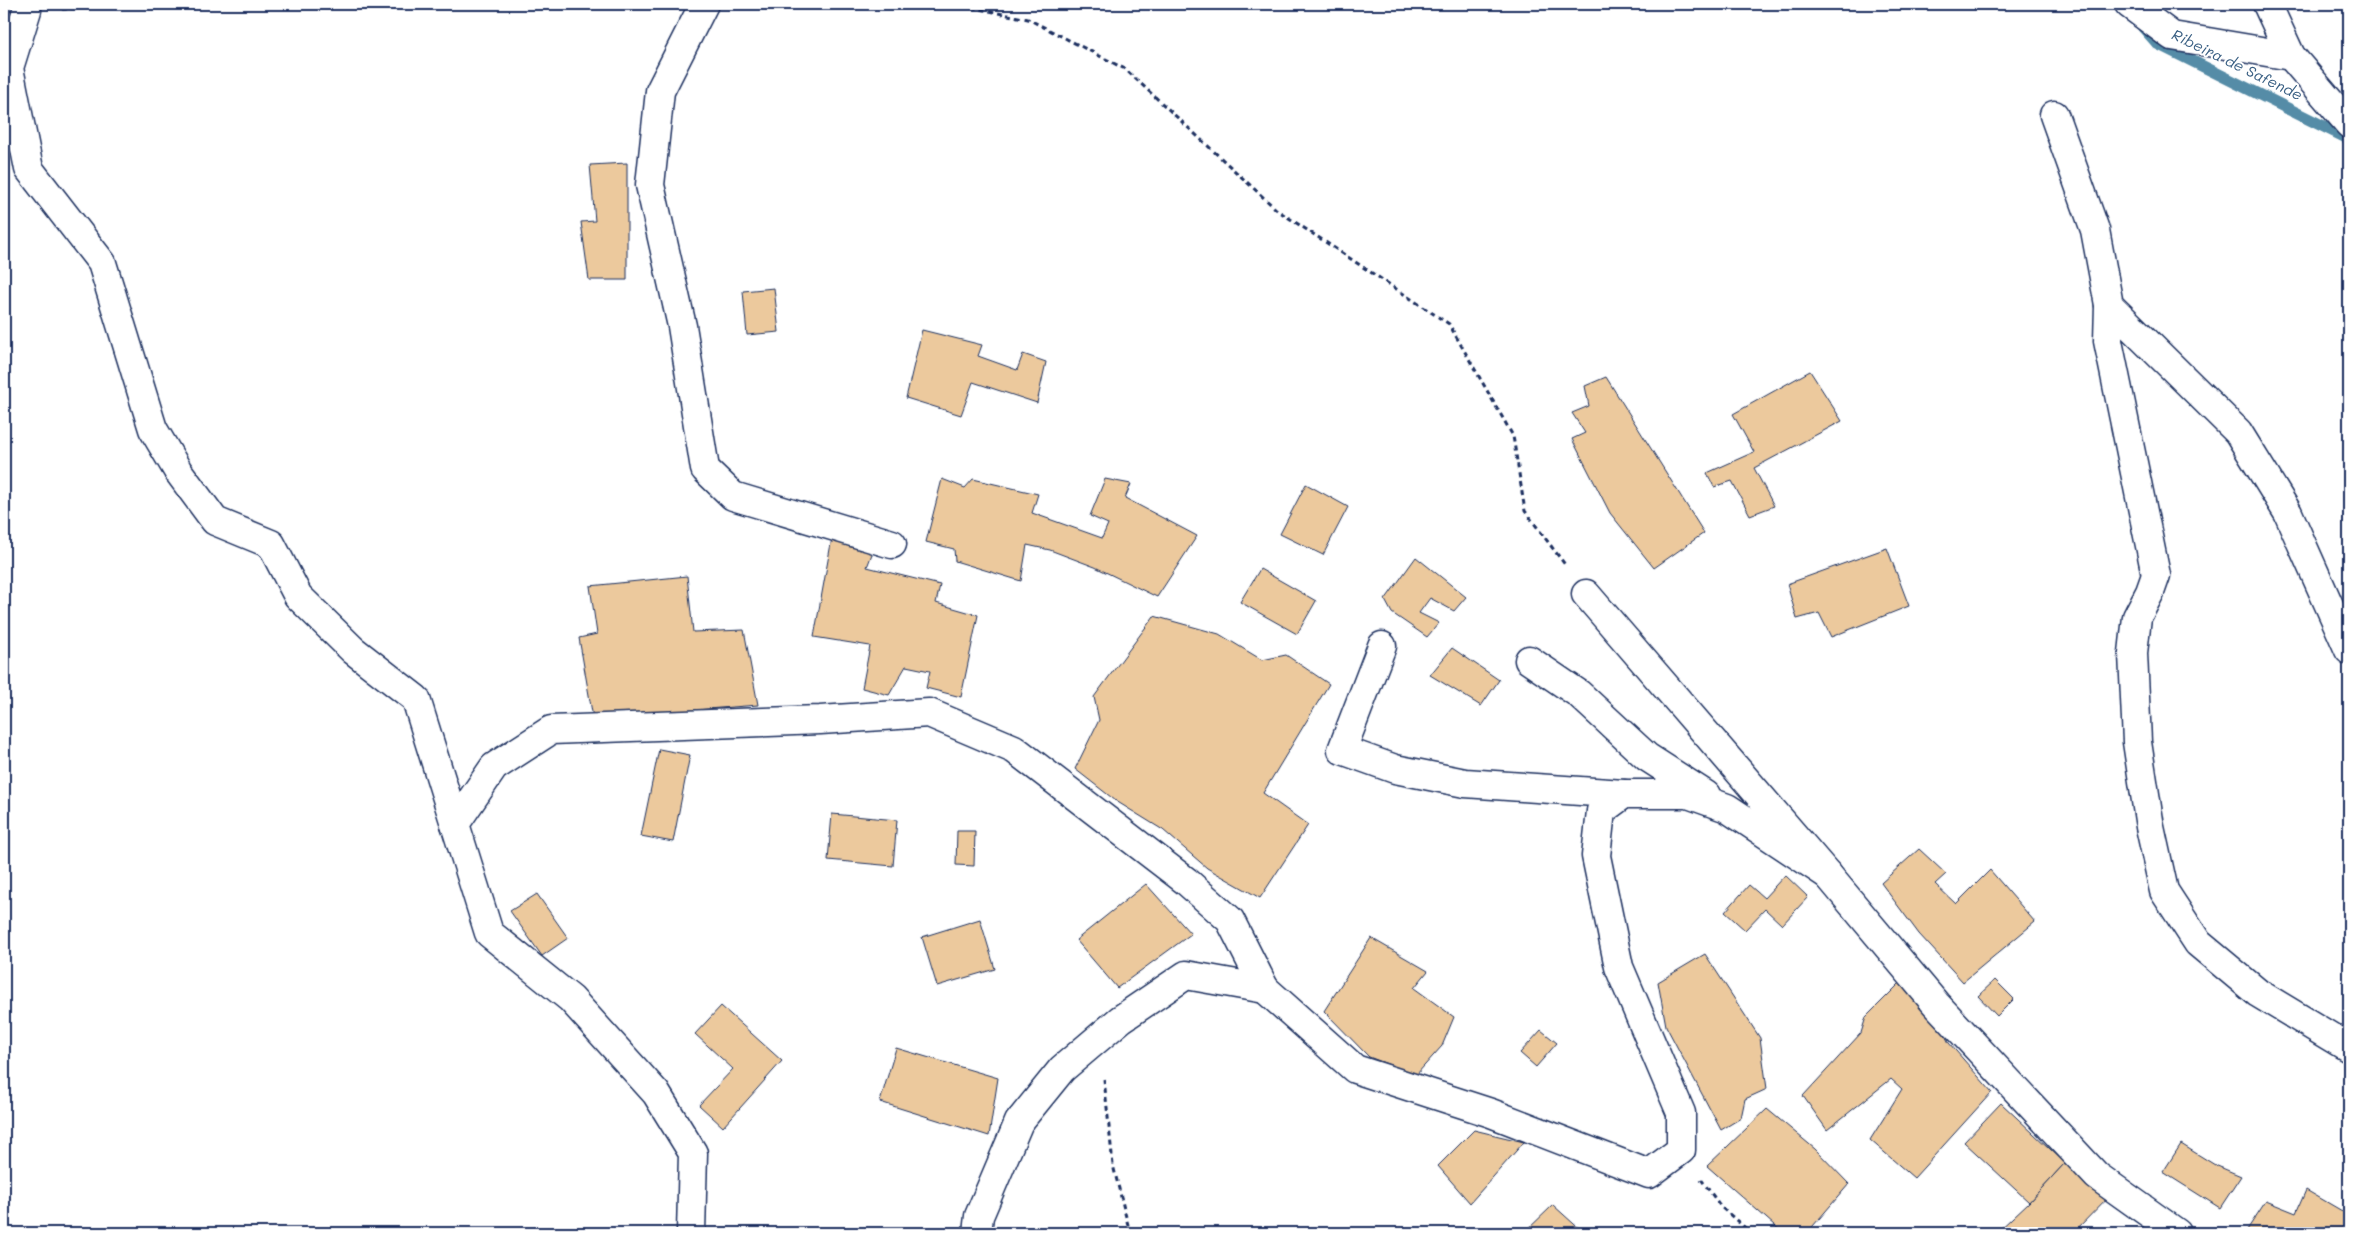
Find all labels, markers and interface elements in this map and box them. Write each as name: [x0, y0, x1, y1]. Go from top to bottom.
water label: Ribeira de Safende: [2169, 24, 2306, 104]

